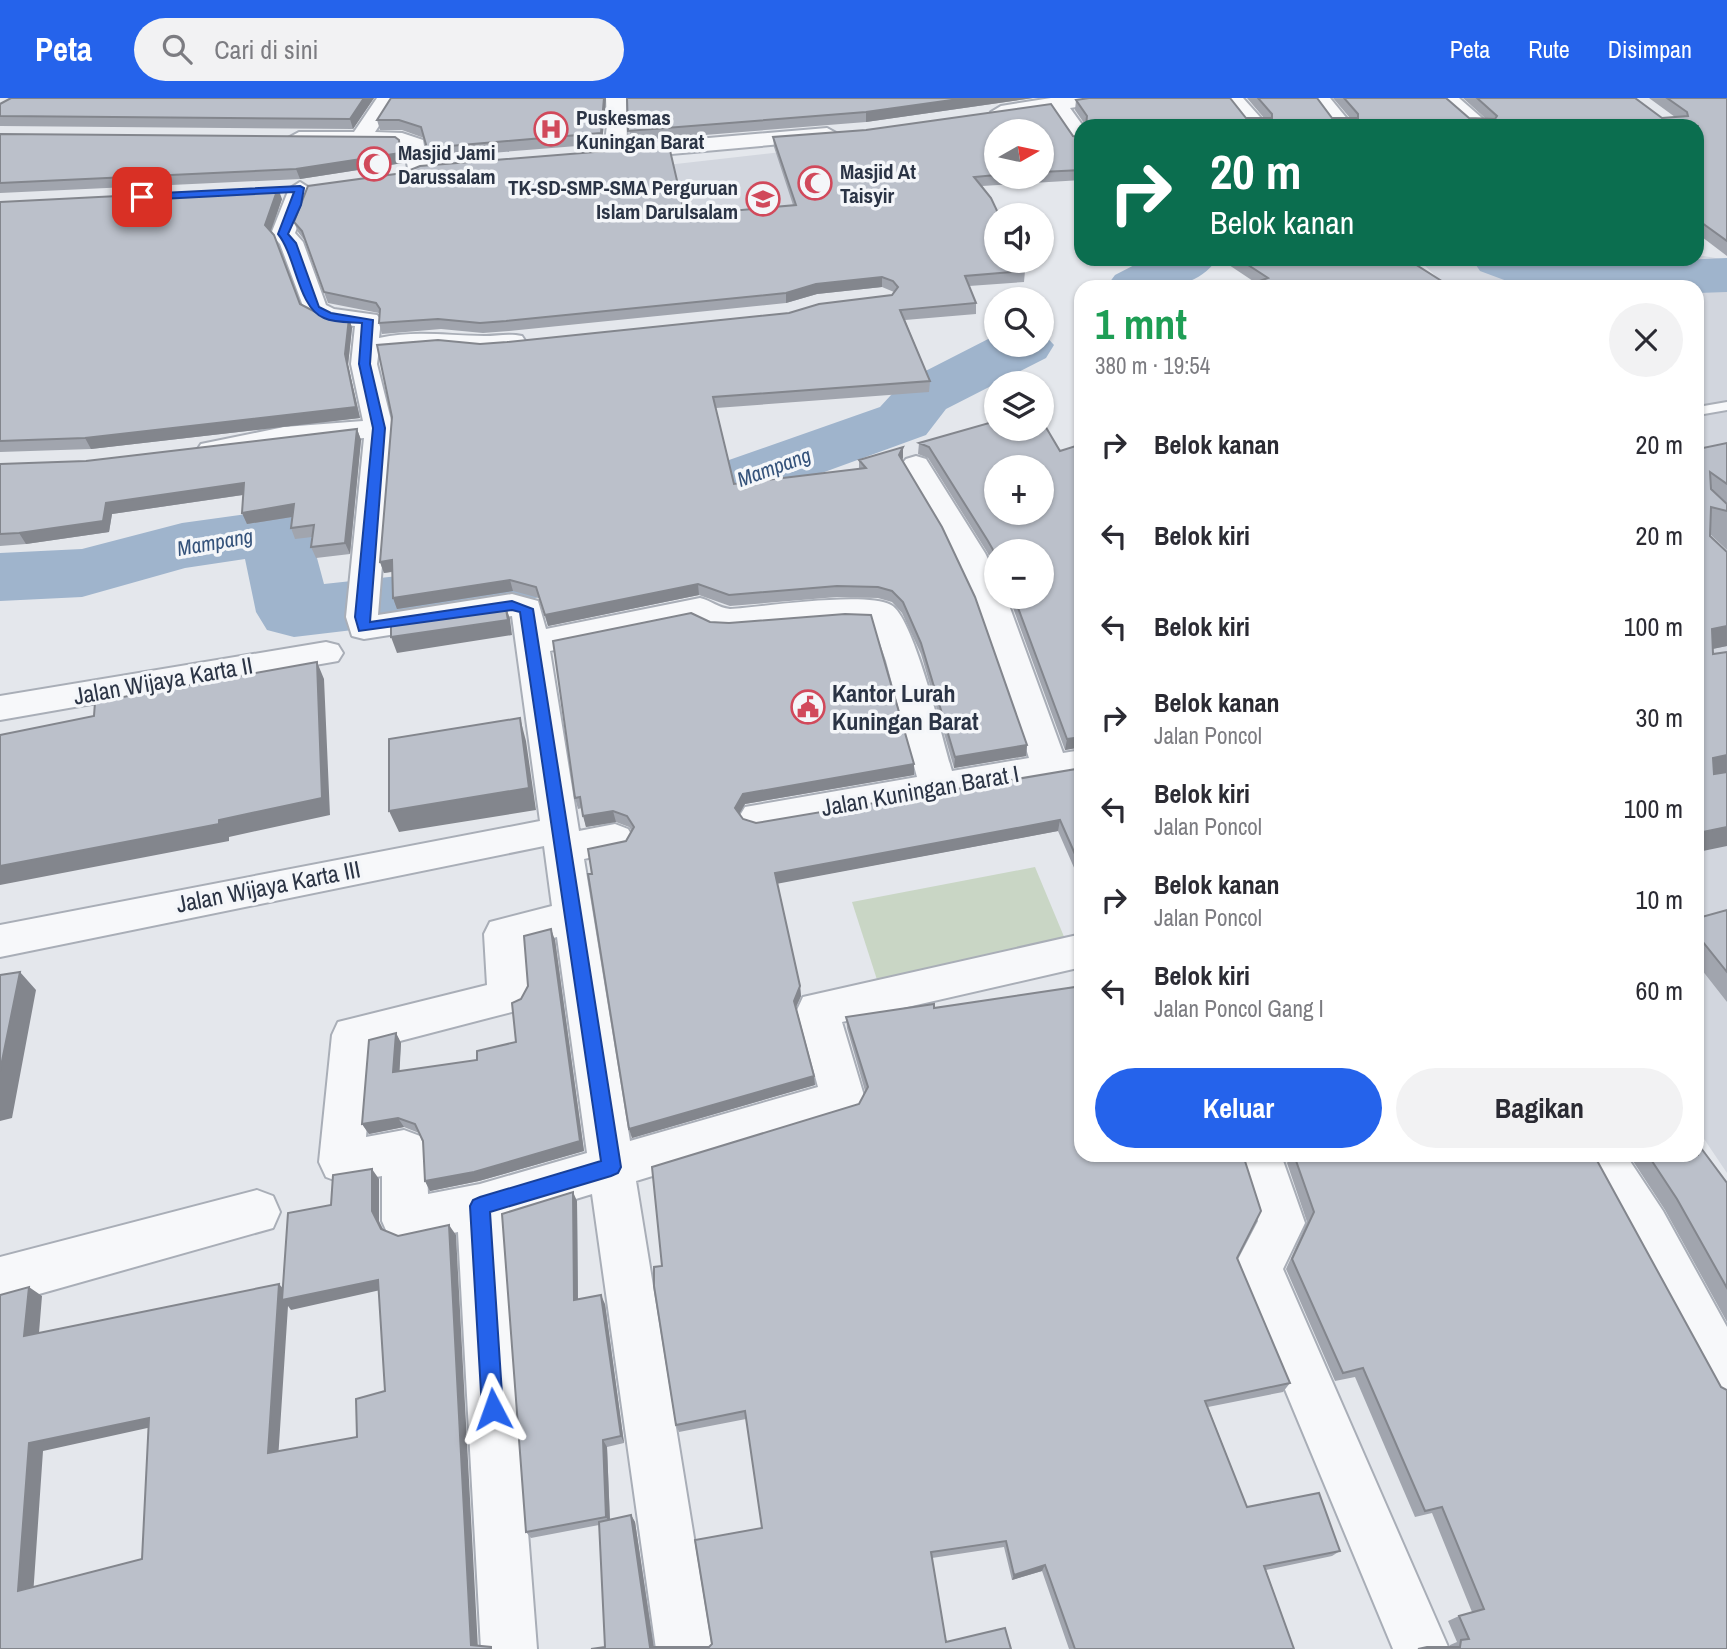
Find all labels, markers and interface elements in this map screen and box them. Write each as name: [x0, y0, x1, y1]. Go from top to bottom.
search box: [134, 18, 624, 81]
text: Peta: [35, 27, 92, 71]
icon: search: [158, 30, 196, 68]
text: Cari di sini: [214, 32, 318, 67]
text: Peta: [1450, 33, 1490, 65]
text: Rute: [1528, 33, 1570, 65]
text: Disimpan: [1608, 33, 1692, 65]
place label: Puskesmas Kuningan Barat: [576, 103, 704, 156]
hospital icon: Puskesmas Kuningan Barat: [532, 110, 570, 148]
north arrow: [984, 119, 1054, 189]
map controls: [984, 119, 1054, 609]
place label: Masjid Jami Darussalam: [398, 138, 496, 191]
text: 20 m: [1210, 138, 1302, 204]
mosque icon: Masjid Jami Darussalam: [355, 145, 393, 183]
icon: right: [1095, 147, 1186, 238]
place label: Masjid At Taisyir: [840, 157, 916, 210]
mosque icon: Masjid At Taisyir: [796, 164, 834, 202]
pin: [112, 167, 172, 227]
place label: TK-SD-SMP-SMA Perguruan Islam Darulsalam: [508, 173, 738, 226]
icon: arrive: [123, 178, 161, 216]
school or university icon: TK-SD-SMP-SMA Perguruan Islam Darulsalam: [744, 180, 782, 218]
text: Belok kanan: [1210, 201, 1354, 244]
button: sound: [984, 203, 1054, 273]
button: search: [984, 287, 1054, 357]
text: 1 mnt: [1095, 296, 1187, 352]
button: close: [1609, 303, 1683, 377]
text: 380 m · 19:54: [1095, 350, 1210, 381]
button: layers: [984, 371, 1054, 441]
icon: right: [1095, 426, 1133, 464]
text: Belok kanan: [1154, 427, 1280, 462]
text: 20 m: [1636, 427, 1683, 462]
water label: Mampang: [733, 440, 815, 494]
button: +: [984, 455, 1054, 525]
icon: left: [1095, 517, 1133, 555]
text: Belok kiri: [1154, 518, 1250, 553]
text: 20 m: [1636, 518, 1683, 553]
water label: Mampang: [175, 521, 256, 563]
button: −: [984, 539, 1054, 609]
icon: left: [1095, 608, 1133, 646]
text: Belok kiri: [1154, 609, 1250, 644]
text: 100 m: [1624, 609, 1683, 644]
street label: Jalan Wijaya Karta II: [71, 648, 255, 712]
place label: Kantor Lurah Kuningan Barat: [832, 677, 979, 737]
text: Belok kanan: [1154, 685, 1280, 720]
public building icon: Kantor Lurah Kuningan Barat: [789, 688, 827, 726]
icon: right: [1095, 699, 1133, 737]
text: 30 m: [1636, 700, 1683, 735]
text: Jalan Poncol: [1154, 720, 1262, 751]
street label: Jalan Kuningan Barat I: [819, 757, 1021, 823]
text: Belok kiri: [1154, 776, 1250, 811]
icon: left: [1095, 790, 1133, 828]
text: 100 m: [1624, 791, 1683, 826]
text: Jalan Poncol: [1154, 811, 1262, 842]
street label: Jalan Wijaya Karta III: [173, 852, 363, 920]
text: Belok kanan: [1154, 867, 1280, 902]
icon: right: [1095, 881, 1133, 919]
text: 10 m: [1636, 882, 1683, 917]
text: Jalan Poncol: [1154, 902, 1262, 933]
text: Belok kiri: [1154, 958, 1250, 993]
icon: left: [1095, 972, 1133, 1010]
text: 60 m: [1636, 973, 1683, 1008]
text: Jalan Poncol Gang I: [1154, 993, 1324, 1024]
button: Keluar: [1095, 1068, 1382, 1148]
button: Bagikan: [1396, 1068, 1683, 1148]
position arrow: [456, 1372, 530, 1446]

